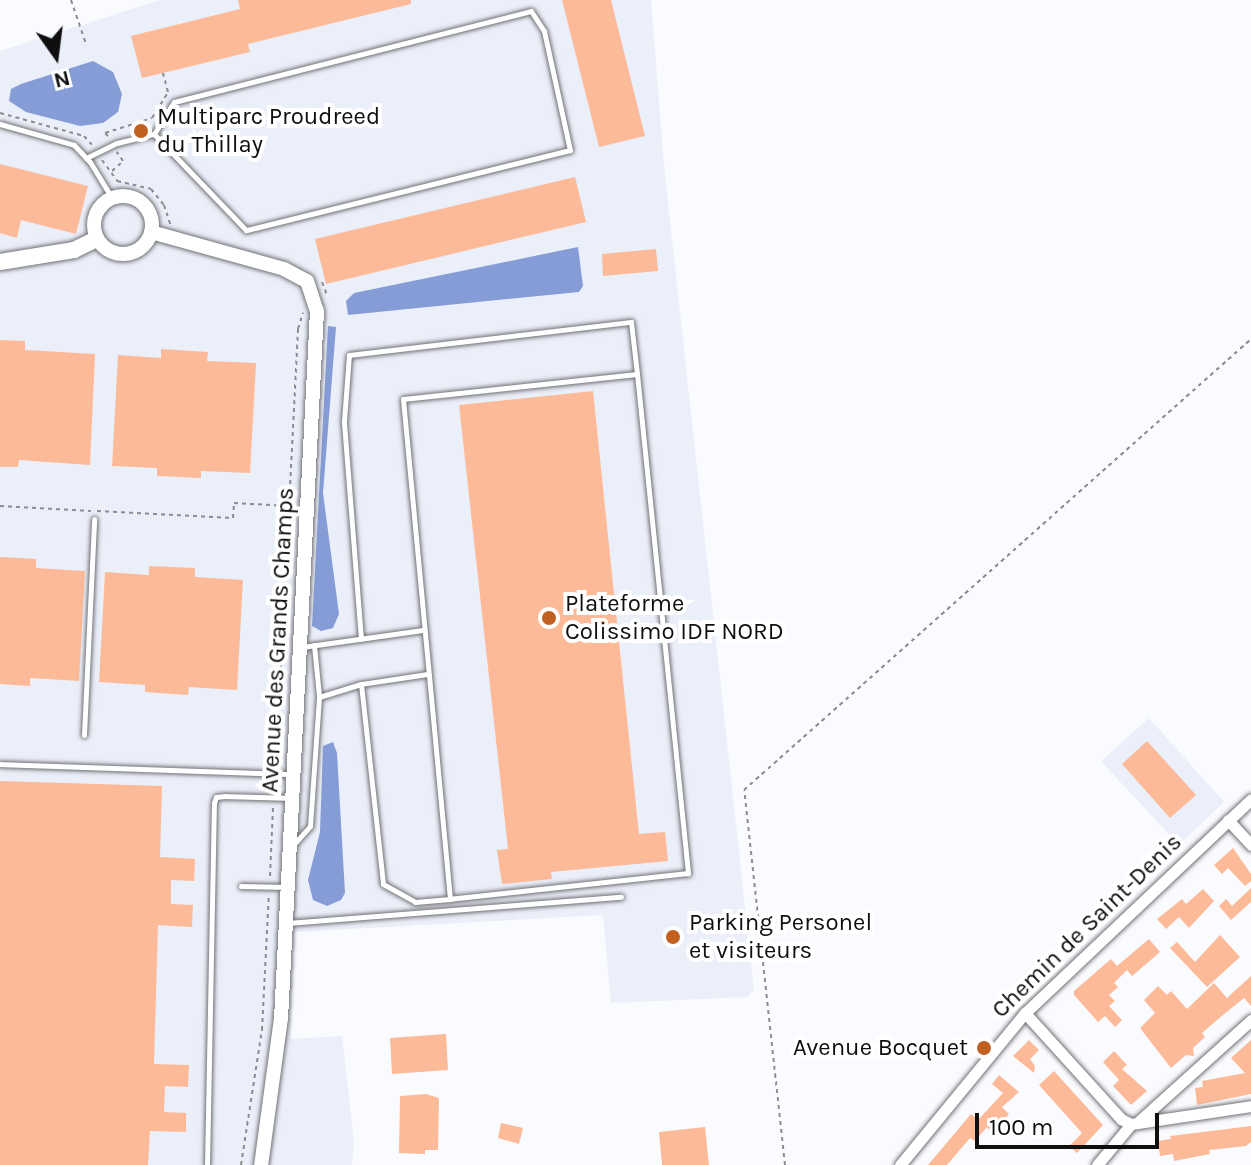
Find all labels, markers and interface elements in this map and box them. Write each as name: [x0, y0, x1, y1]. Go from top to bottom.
north arrow: [16, 16, 96, 96]
text: N: [51, 65, 73, 94]
place label: Multiparc Proudreed du Thillay: [157, 103, 380, 159]
marker: Multiparc Proudreed du Thillay: [132, 122, 150, 140]
street label: Avenue des Grands Champs: [256, 487, 300, 793]
place label: Plateforme Colissimo IDF NORD: [565, 590, 784, 646]
marker: Plateforme Colissimo IDF NORD: [540, 609, 558, 627]
street label: Chemin de Saint-Denis: [986, 828, 1188, 1024]
place label: Parking Personel et visiteurs: [689, 909, 872, 965]
marker: Parking Personel et visiteurs: [664, 928, 682, 946]
place label: Avenue Bocquet: [793, 1034, 968, 1062]
marker: Avenue Bocquet: [975, 1039, 993, 1057]
scale bar: [979, 1097, 1163, 1147]
text: 100 m: [989, 1113, 1054, 1141]

